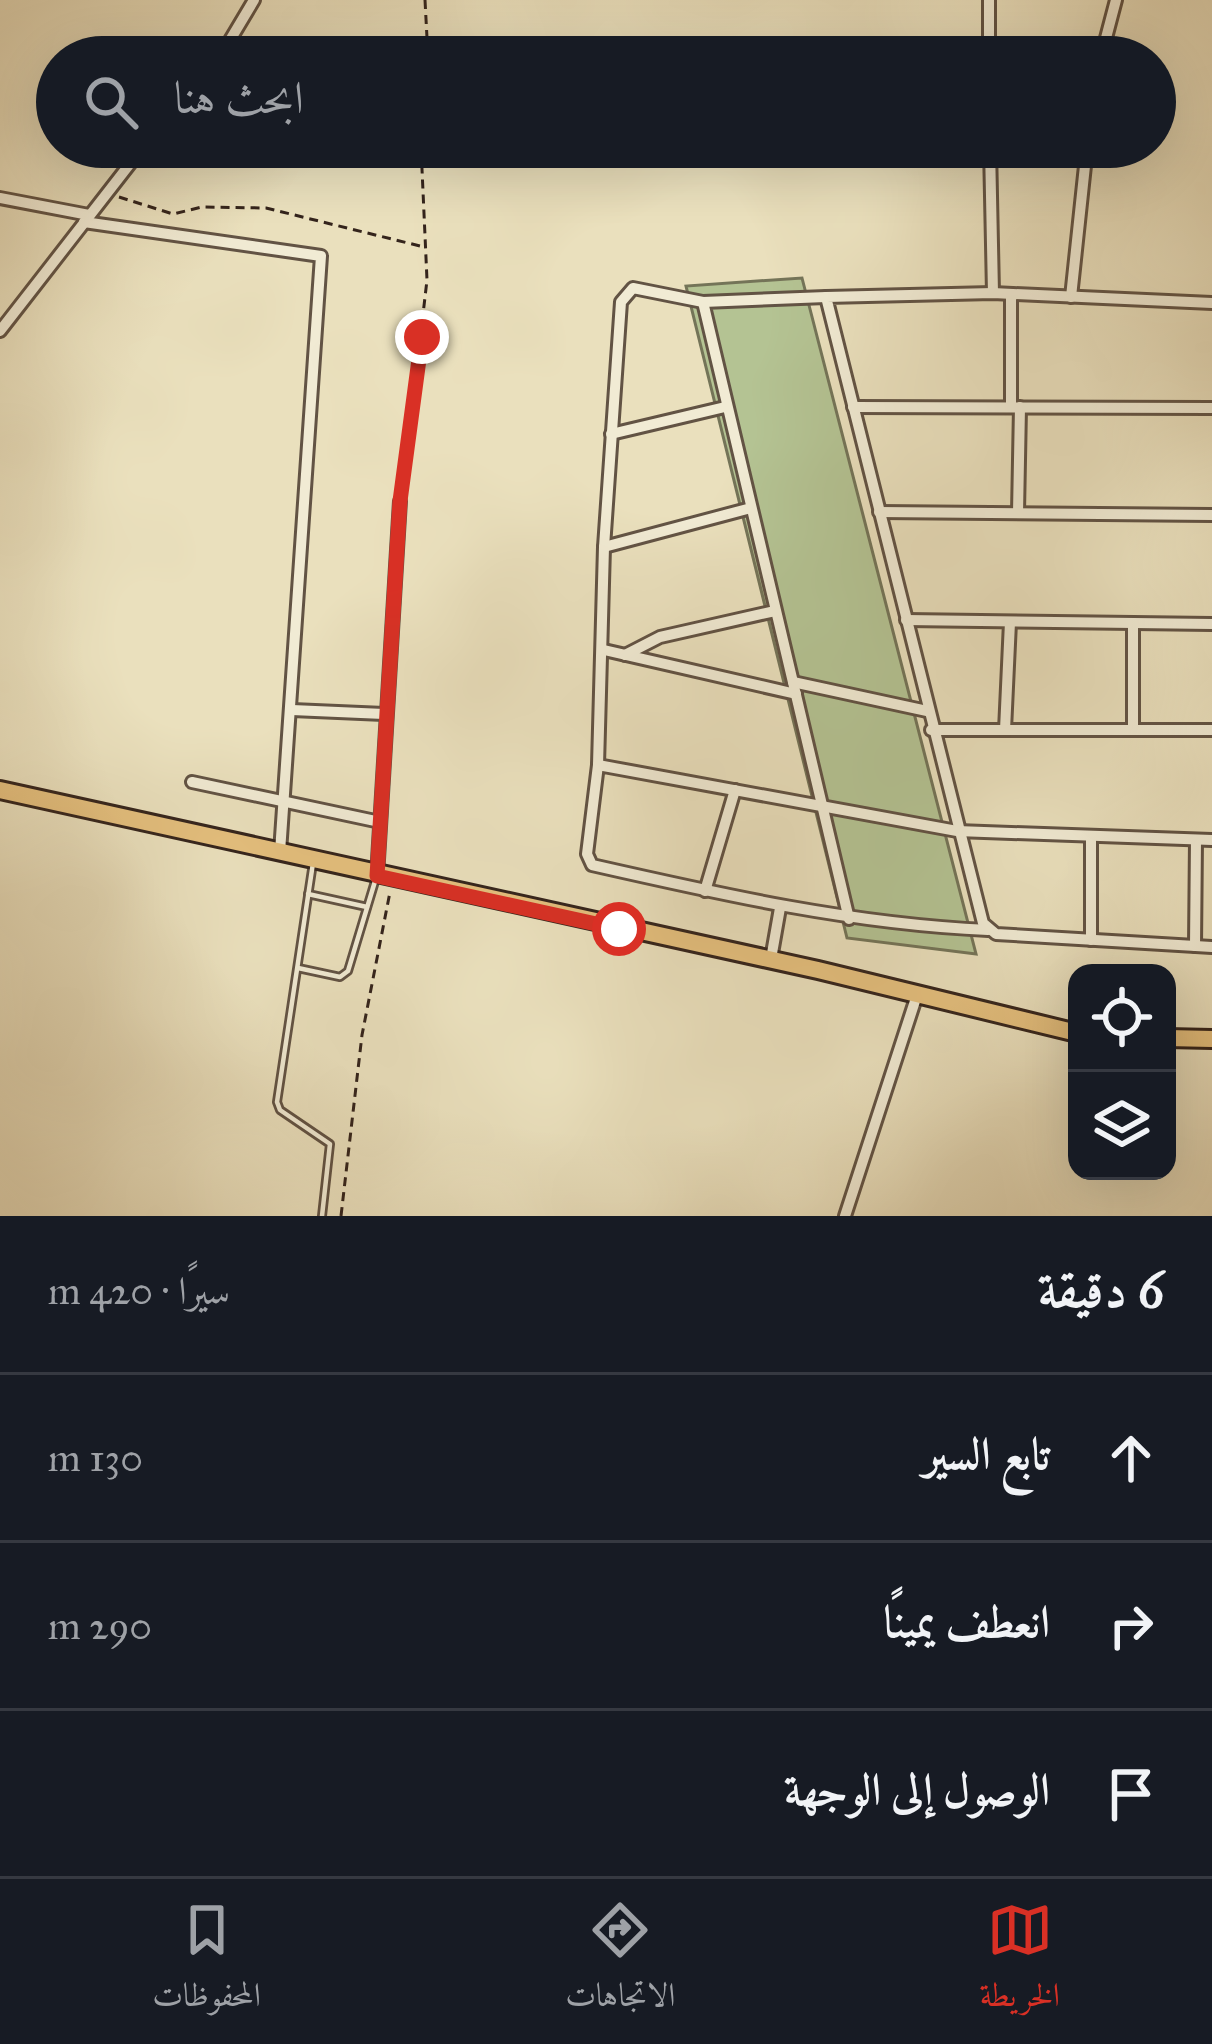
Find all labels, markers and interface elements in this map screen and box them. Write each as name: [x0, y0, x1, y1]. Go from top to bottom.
search box: [36, 36, 1176, 168]
icon: search: [78, 69, 144, 135]
text: ابحث هنا: [174, 70, 304, 125]
route end: [395, 310, 449, 364]
route start: [592, 902, 646, 956]
map controls: [1068, 964, 1176, 1180]
button: locate: [1068, 964, 1176, 1072]
button: layers: [1068, 1072, 1176, 1180]
text: 6 دقيقة: [1038, 1259, 1164, 1321]
text: سيرًا · 420 m: [48, 1267, 230, 1315]
icon: ahead: [1098, 1425, 1164, 1491]
text: تابع السير: [923, 1426, 1050, 1481]
text: 130 m: [48, 1434, 143, 1482]
icon: right: [1098, 1593, 1164, 1659]
text: انعطف يمينًا: [884, 1594, 1050, 1649]
text: 290 m: [48, 1602, 152, 1650]
icon: arrive: [1098, 1761, 1164, 1827]
text: الوصول إلى الوجهة: [784, 1762, 1050, 1817]
tab: المحفوظات: [152, 1897, 261, 2027]
tab: الاتجاهات: [565, 1897, 675, 2027]
tab: الخريطة: [980, 1897, 1060, 2027]

